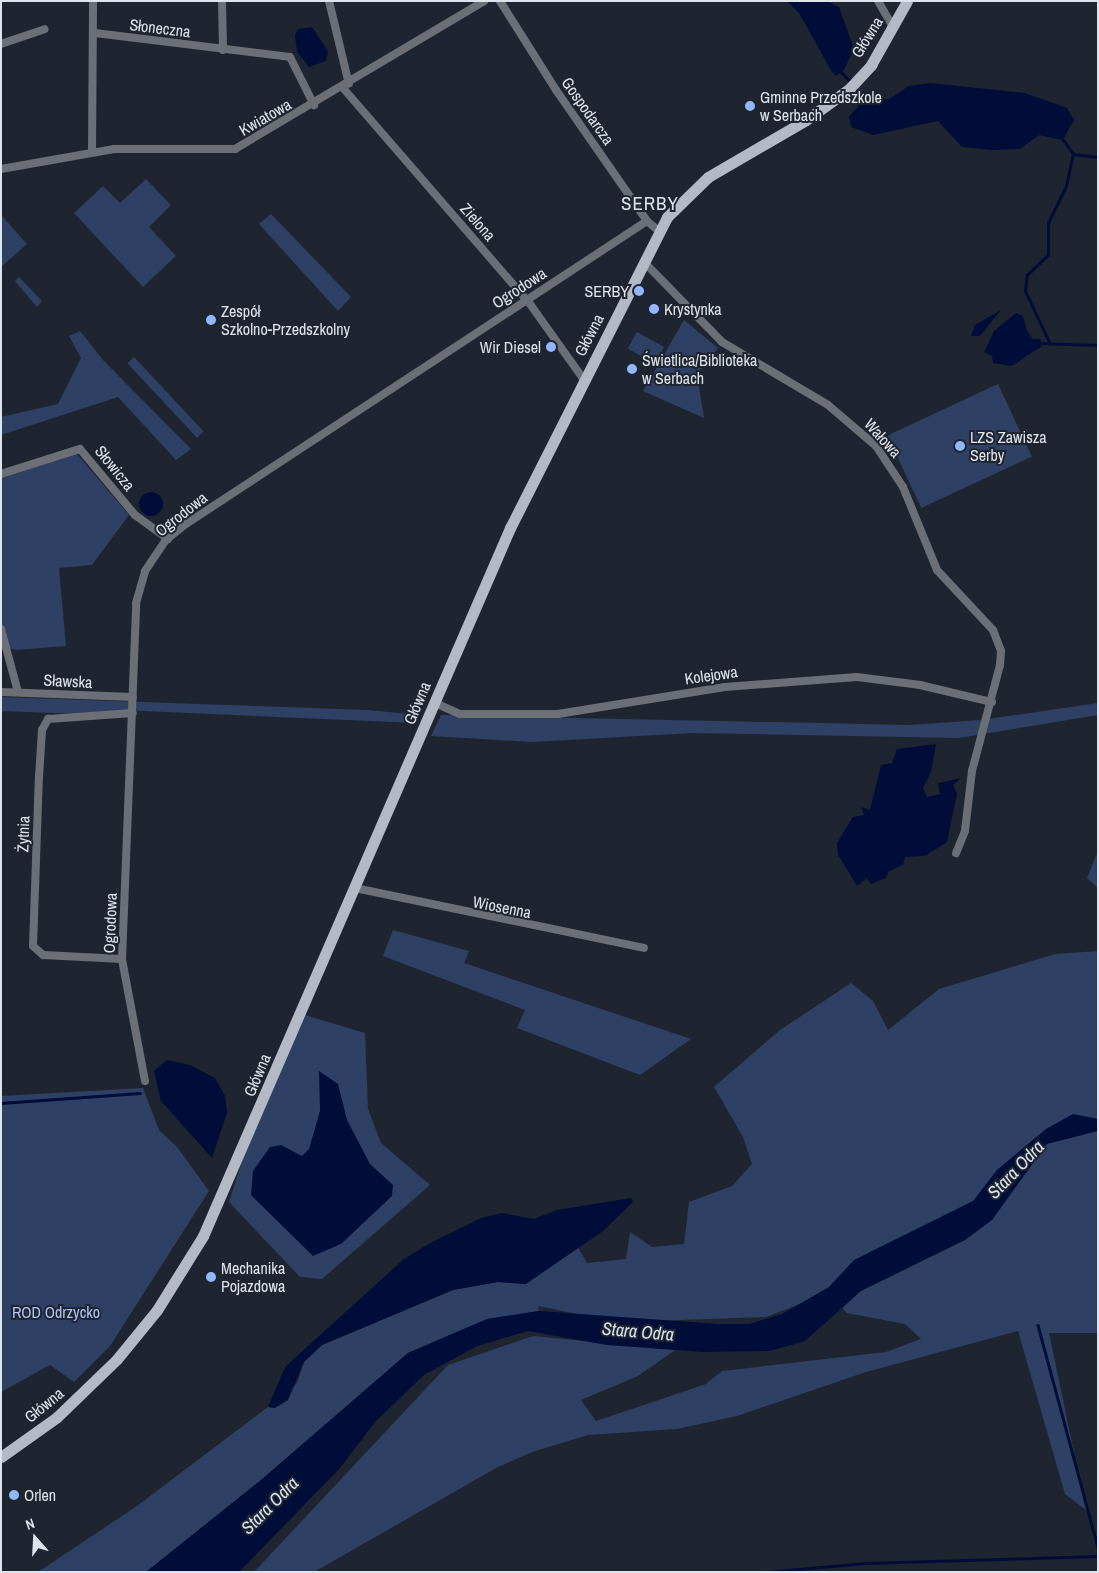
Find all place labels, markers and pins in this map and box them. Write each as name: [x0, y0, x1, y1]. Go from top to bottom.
place label: Gminne Przedszkole w Serbach: [760, 87, 882, 125]
marker: Gminne Przedszkole w Serbach: [744, 100, 756, 112]
place label: SERBY: [585, 281, 629, 301]
marker: SERBY: [633, 285, 645, 297]
place label: Krystynka: [664, 299, 722, 319]
place label: Zespół Szkolno-Przedszkolny: [221, 301, 350, 339]
marker: Krystynka: [648, 303, 660, 315]
marker: Zespół Szkolno-Przedszkolny: [205, 314, 217, 326]
place label: Wir Diesel: [480, 337, 541, 357]
marker: Wir Diesel: [545, 341, 557, 353]
place label: Świetlica/Biblioteka w Serbach: [642, 350, 757, 388]
marker: Świetlica/Biblioteka w Serbach: [626, 363, 638, 375]
place label: LZS Zawisza Serby: [970, 427, 1047, 465]
marker: LZS Zawisza Serby: [954, 440, 966, 452]
place label: Mechanika Pojazdowa: [221, 1258, 285, 1296]
marker: Mechanika Pojazdowa: [205, 1271, 217, 1283]
place label: Orlen: [24, 1485, 56, 1505]
marker: Orlen: [8, 1489, 20, 1501]

